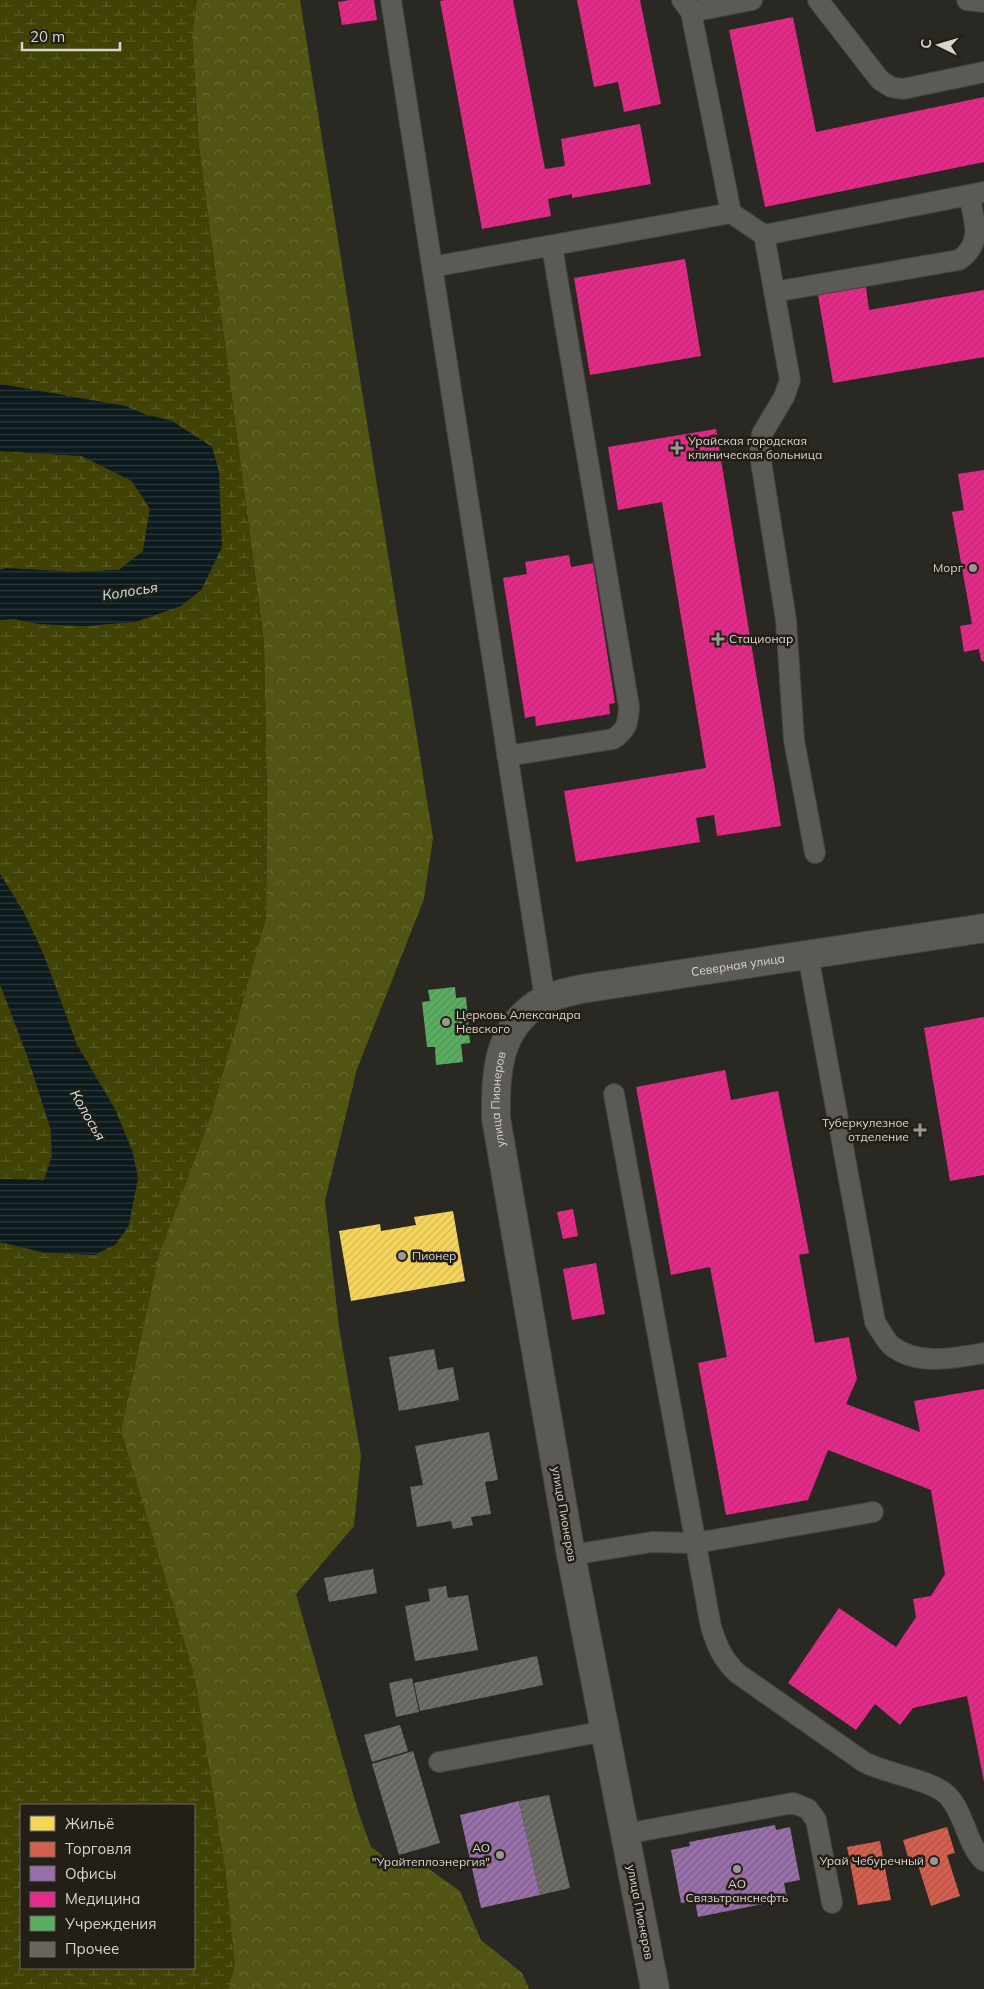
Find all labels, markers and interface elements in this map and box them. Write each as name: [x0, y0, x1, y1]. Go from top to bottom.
scale bar: [22, 20, 120, 52]
north arrow: [914, 20, 964, 70]
text: 20 m: [30, 27, 65, 46]
text: С: [917, 38, 935, 49]
place label: Урайская городская клиническая больница: [687, 433, 822, 462]
marker: Урайская городская клиническая больница: [670, 441, 684, 455]
place label: Морг: [933, 560, 964, 575]
marker: Морг: [967, 562, 979, 574]
water label: Колосья: [101, 578, 159, 604]
place label: Стационар: [729, 631, 793, 646]
marker: Стационар: [711, 632, 725, 646]
street label: Северная улица: [690, 950, 786, 979]
place label: Церковь Александра Невского: [456, 1007, 581, 1036]
marker: Церковь Александра Невского: [440, 1016, 452, 1028]
street label: улица Пионеров: [488, 1049, 509, 1149]
water label: Колосья: [66, 1086, 110, 1144]
place label: Туберкулезное отделение: [822, 1115, 909, 1144]
marker: Туберкулезное отделение: [913, 1123, 927, 1137]
place label: Пионер: [412, 1248, 456, 1263]
marker: Пионер: [396, 1250, 408, 1262]
street label: улица Пионеров: [549, 1465, 580, 1563]
legend: [20, 1804, 195, 1969]
text: Жильё: [65, 1814, 114, 1833]
text: Торговля: [65, 1839, 132, 1858]
place label: АО "Урайтеплоэнергия": [372, 1840, 490, 1869]
marker: АО "Урайтеплоэнергия": [494, 1849, 506, 1861]
place label: Урай Чебуречный: [818, 1853, 924, 1868]
marker: Урай Чебуречный: [928, 1855, 940, 1867]
street label: улица Пионеров: [624, 1863, 657, 1961]
marker: АО Связьтранснефть: [731, 1863, 743, 1875]
text: Офисы: [65, 1864, 117, 1883]
place label: АО Связьтранснефть: [686, 1876, 789, 1905]
text: Медицина: [65, 1889, 140, 1908]
text: Учреждения: [64, 1914, 157, 1933]
text: Прочее: [65, 1939, 119, 1958]

